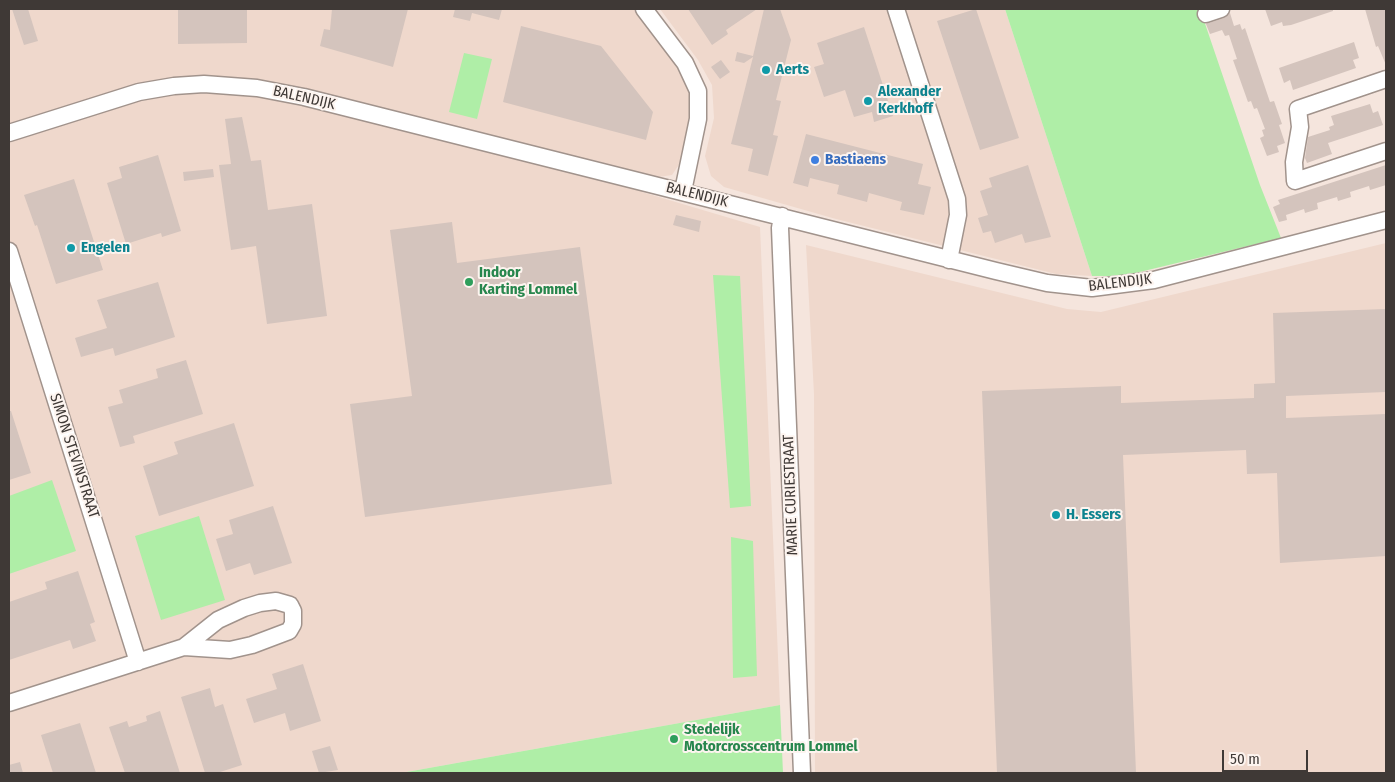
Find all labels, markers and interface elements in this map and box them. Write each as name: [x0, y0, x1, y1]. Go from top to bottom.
place label: Aerts: [776, 61, 809, 79]
marker: Aerts: [760, 64, 772, 76]
street label: BALENDIJK: [271, 82, 337, 114]
place label: Alexander Kerkhoff: [878, 83, 941, 118]
marker: Alexander Kerkhoff: [862, 95, 874, 107]
place label: Bastiaens: [825, 151, 886, 169]
marker: Bastiaens: [809, 154, 821, 166]
street label: BALENDIJK: [664, 179, 730, 211]
place label: Engelen: [81, 239, 130, 257]
marker: Engelen: [65, 242, 77, 254]
place label: Indoor Karting Lommel: [479, 264, 577, 299]
street label: BALENDIJK: [1087, 270, 1153, 296]
marker: Indoor Karting Lommel: [463, 276, 475, 288]
street label: SIMON STEVINSTRAAT: [45, 391, 103, 521]
street label: MARIE CURIESTRAAT: [780, 434, 802, 556]
place label: H. Essers: [1066, 506, 1121, 524]
marker: H. Essers: [1050, 509, 1062, 521]
place label: Stedelijk Motorcrosscentrum Lommel: [684, 721, 858, 756]
marker: Stedelijk Motorcrosscentrum Lommel: [668, 733, 680, 745]
scale bar: [1225, 740, 1311, 772]
text: 50 m: [1230, 750, 1260, 768]

